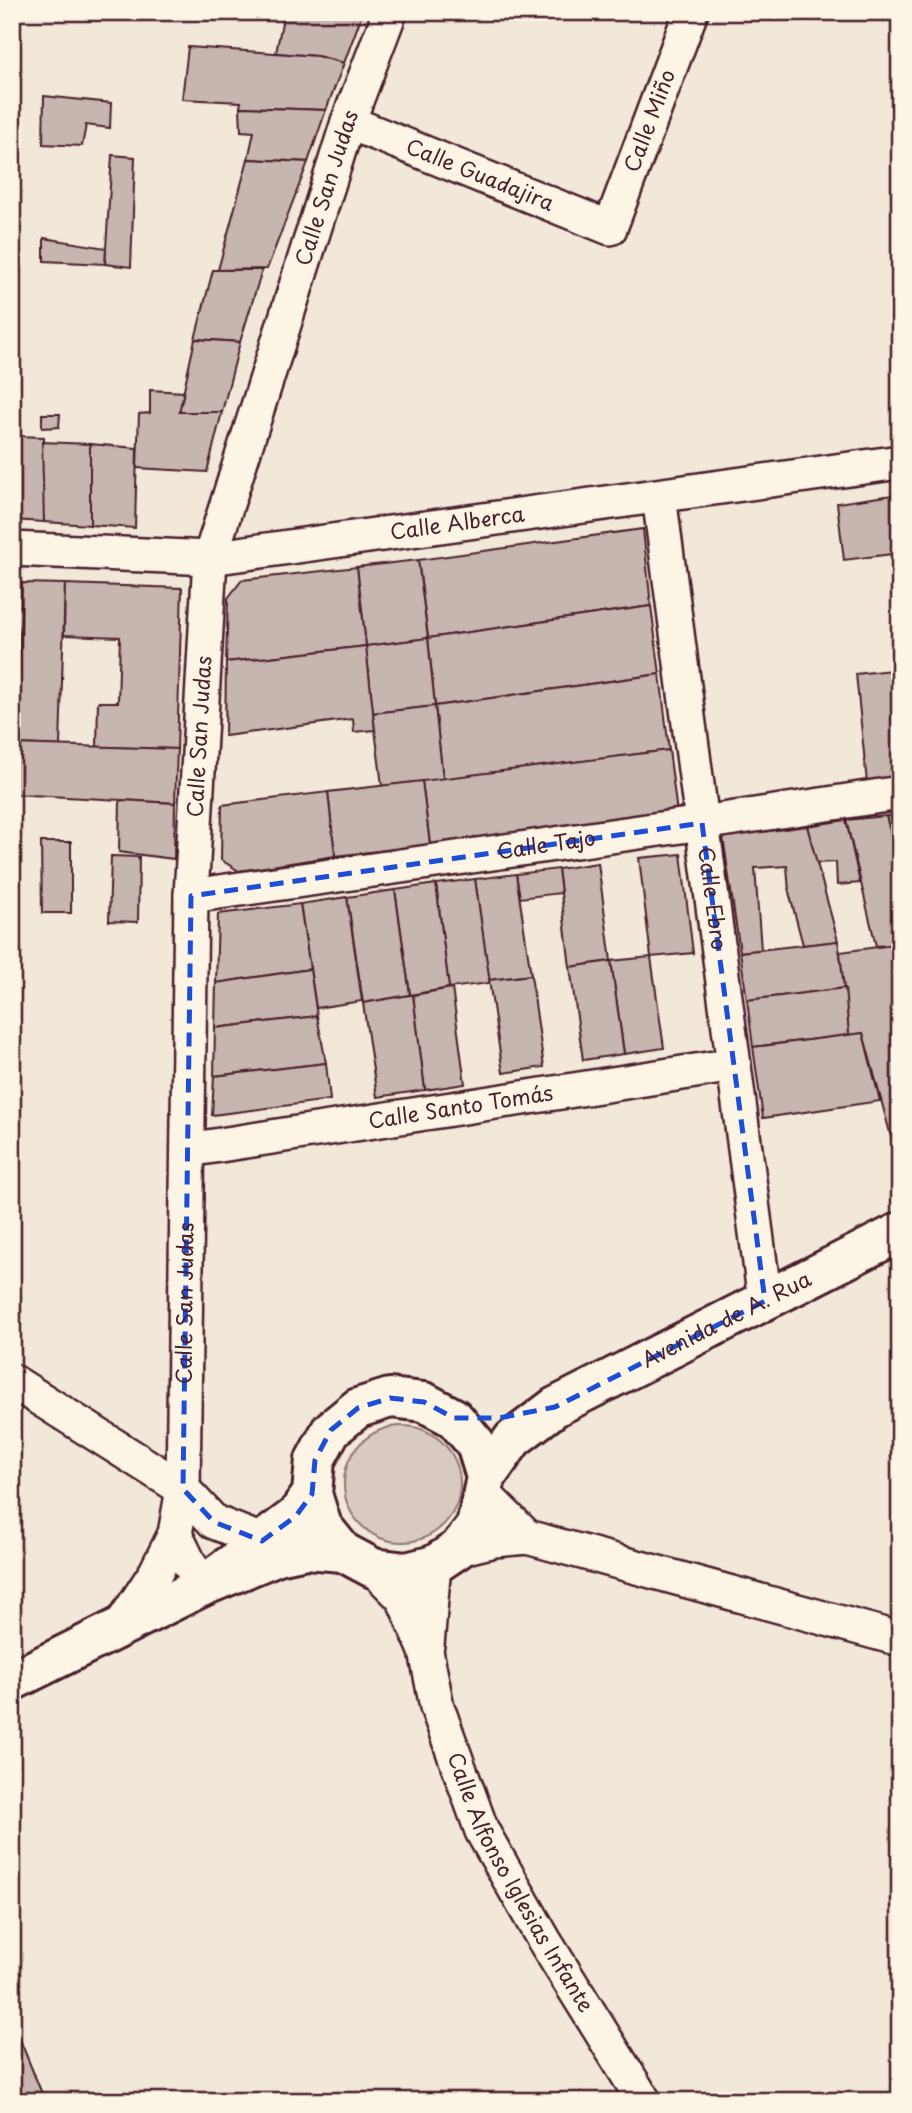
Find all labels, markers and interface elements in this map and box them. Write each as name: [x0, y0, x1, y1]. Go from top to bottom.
street label: Calle Miño: [614, 64, 682, 176]
street label: Calle San Judas: [286, 105, 365, 269]
street label: Calle Guadajira: [402, 129, 560, 218]
street label: Calle Alberca: [388, 496, 527, 547]
street label: Calle San Judas: [177, 655, 218, 818]
street label: Calle Tajo: [495, 820, 597, 866]
street label: Calle Ebro: [691, 845, 737, 952]
street label: Calle Santo Tomás: [366, 1075, 555, 1136]
street label: Calle San Judas: [166, 1222, 201, 1384]
street label: Avenida de A. Rua: [635, 1261, 817, 1375]
street label: Calle Alfonso Iglesias Infante: [441, 1747, 603, 2018]

